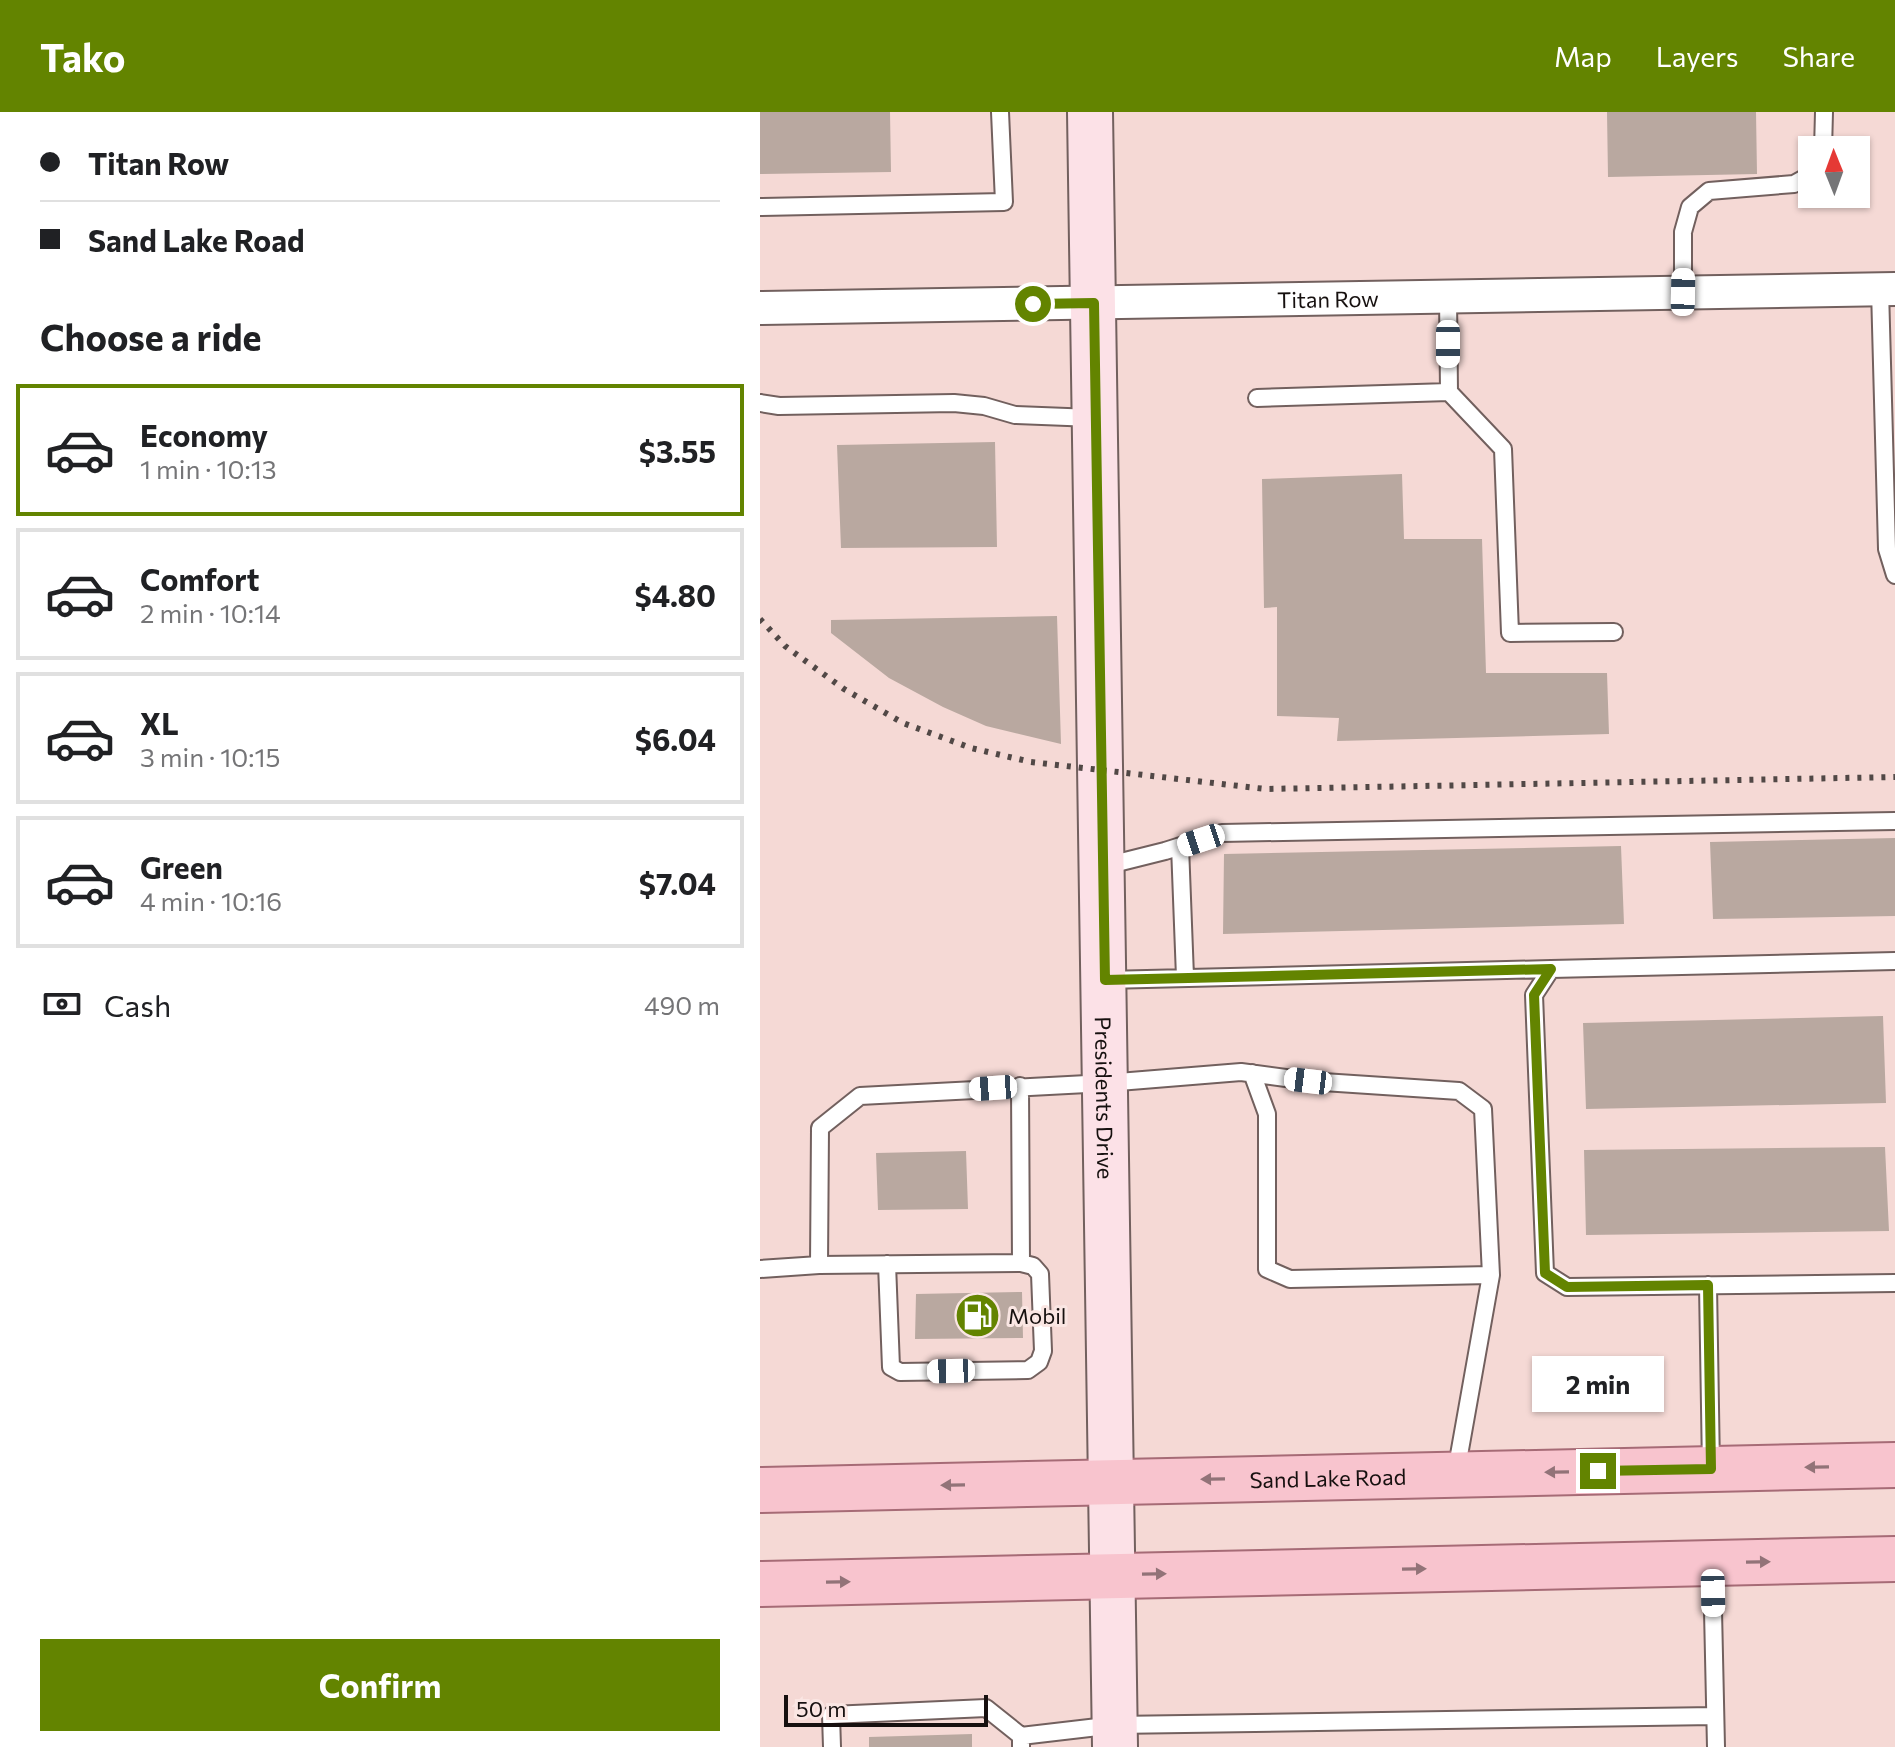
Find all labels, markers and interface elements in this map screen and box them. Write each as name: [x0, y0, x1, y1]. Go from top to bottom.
text: Tako: [40, 33, 125, 80]
text: Map: [1554, 39, 1612, 73]
text: Layers: [1656, 39, 1738, 73]
text: Share: [1782, 39, 1855, 73]
north arrow: [1798, 136, 1870, 208]
map controls: [1798, 136, 1870, 208]
text: Titan Row: [88, 144, 229, 181]
text: Sand Lake Road: [88, 221, 305, 258]
car: [1671, 268, 1695, 316]
street label: Titan Row: [1277, 284, 1379, 313]
route start: [1015, 286, 1051, 322]
text: Choose a ride: [40, 314, 261, 358]
car: [1436, 320, 1460, 368]
icon: car: [44, 414, 116, 486]
text: Economy: [140, 416, 268, 453]
text: $3.55: [639, 432, 716, 469]
text: 1 min · 10:13: [140, 453, 277, 484]
icon: car: [44, 558, 116, 630]
text: Comfort: [140, 560, 259, 597]
text: $4.80: [634, 576, 716, 613]
text: 2 min · 10:14: [140, 597, 281, 628]
icon: car: [44, 702, 116, 774]
text: XL: [140, 704, 179, 741]
text: $6.04: [635, 720, 716, 757]
text: 3 min · 10:15: [140, 741, 280, 772]
car: [1174, 821, 1228, 859]
icon: car: [44, 846, 116, 918]
text: Green: [140, 848, 223, 885]
text: $7.04: [639, 864, 716, 901]
text: 4 min · 10:16: [140, 885, 282, 916]
icon: cash: [40, 982, 84, 1026]
text: Cash: [104, 986, 171, 1023]
text: 490 m: [644, 989, 720, 1020]
street label: Presidents Drive: [1090, 1016, 1120, 1180]
car: [1283, 1066, 1333, 1096]
car: [968, 1074, 1018, 1102]
fuel station icon: Mobil: [953, 1291, 1001, 1339]
place label: Mobil: [1008, 1302, 1066, 1329]
callout: 2 min: [1532, 1355, 1664, 1411]
car: [927, 1359, 975, 1383]
text: 2 min: [1566, 1368, 1630, 1399]
route end: [1580, 1453, 1616, 1489]
one-way arrow: [1804, 1460, 1829, 1473]
street label: Sand Lake Road: [1249, 1462, 1407, 1493]
one-way arrow: [1544, 1465, 1569, 1478]
one-way arrow: [1200, 1473, 1225, 1485]
one-way arrow: [940, 1479, 965, 1491]
one-way arrow: [1746, 1555, 1771, 1568]
one-way arrow: [1402, 1562, 1427, 1575]
one-way arrow: [1142, 1568, 1167, 1580]
car: [1701, 1569, 1725, 1617]
one-way arrow: [826, 1575, 851, 1588]
button: Confirm: [40, 1639, 720, 1731]
scale bar: [784, 1691, 988, 1727]
text: 50 m: [796, 1695, 846, 1722]

